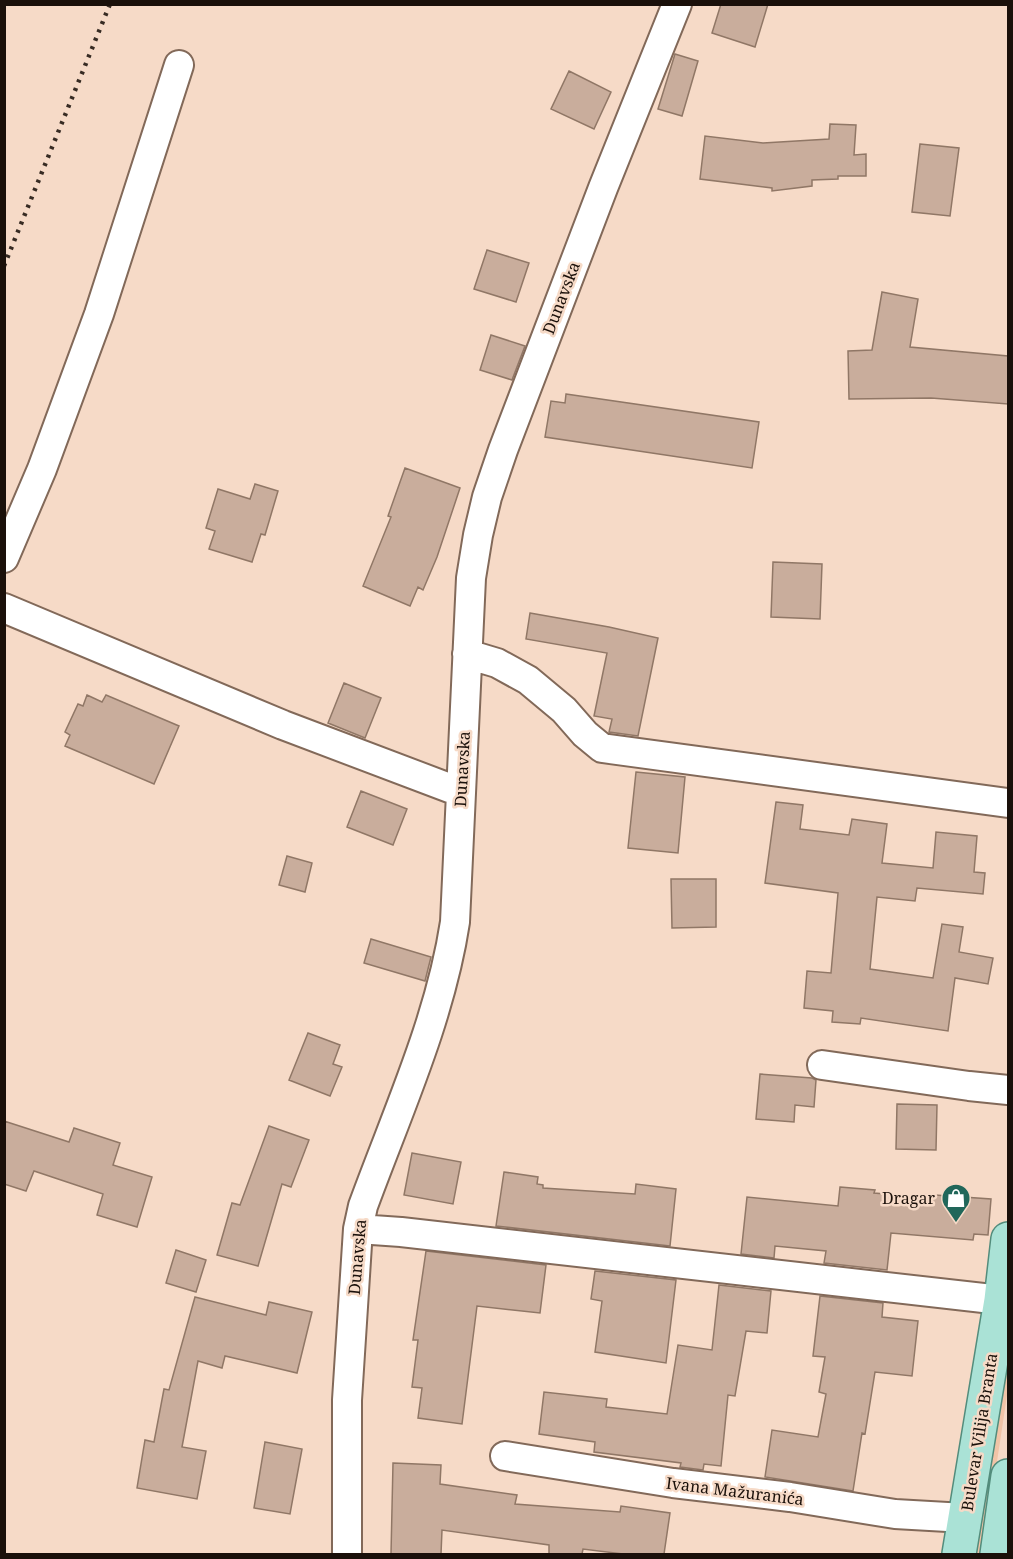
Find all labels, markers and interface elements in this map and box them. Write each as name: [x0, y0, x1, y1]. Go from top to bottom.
street label: Dunavska: [537, 259, 585, 337]
street label: Dunavska: [449, 730, 475, 808]
shop icon: Dragar: [940, 1182, 972, 1224]
place label: Dragar: [882, 1187, 935, 1209]
street label: Dunavska: [343, 1218, 371, 1296]
street label: Bulevar Vilija Branta: [956, 1351, 1002, 1513]
street label: Ivana Mažuranića: [665, 1472, 805, 1510]

